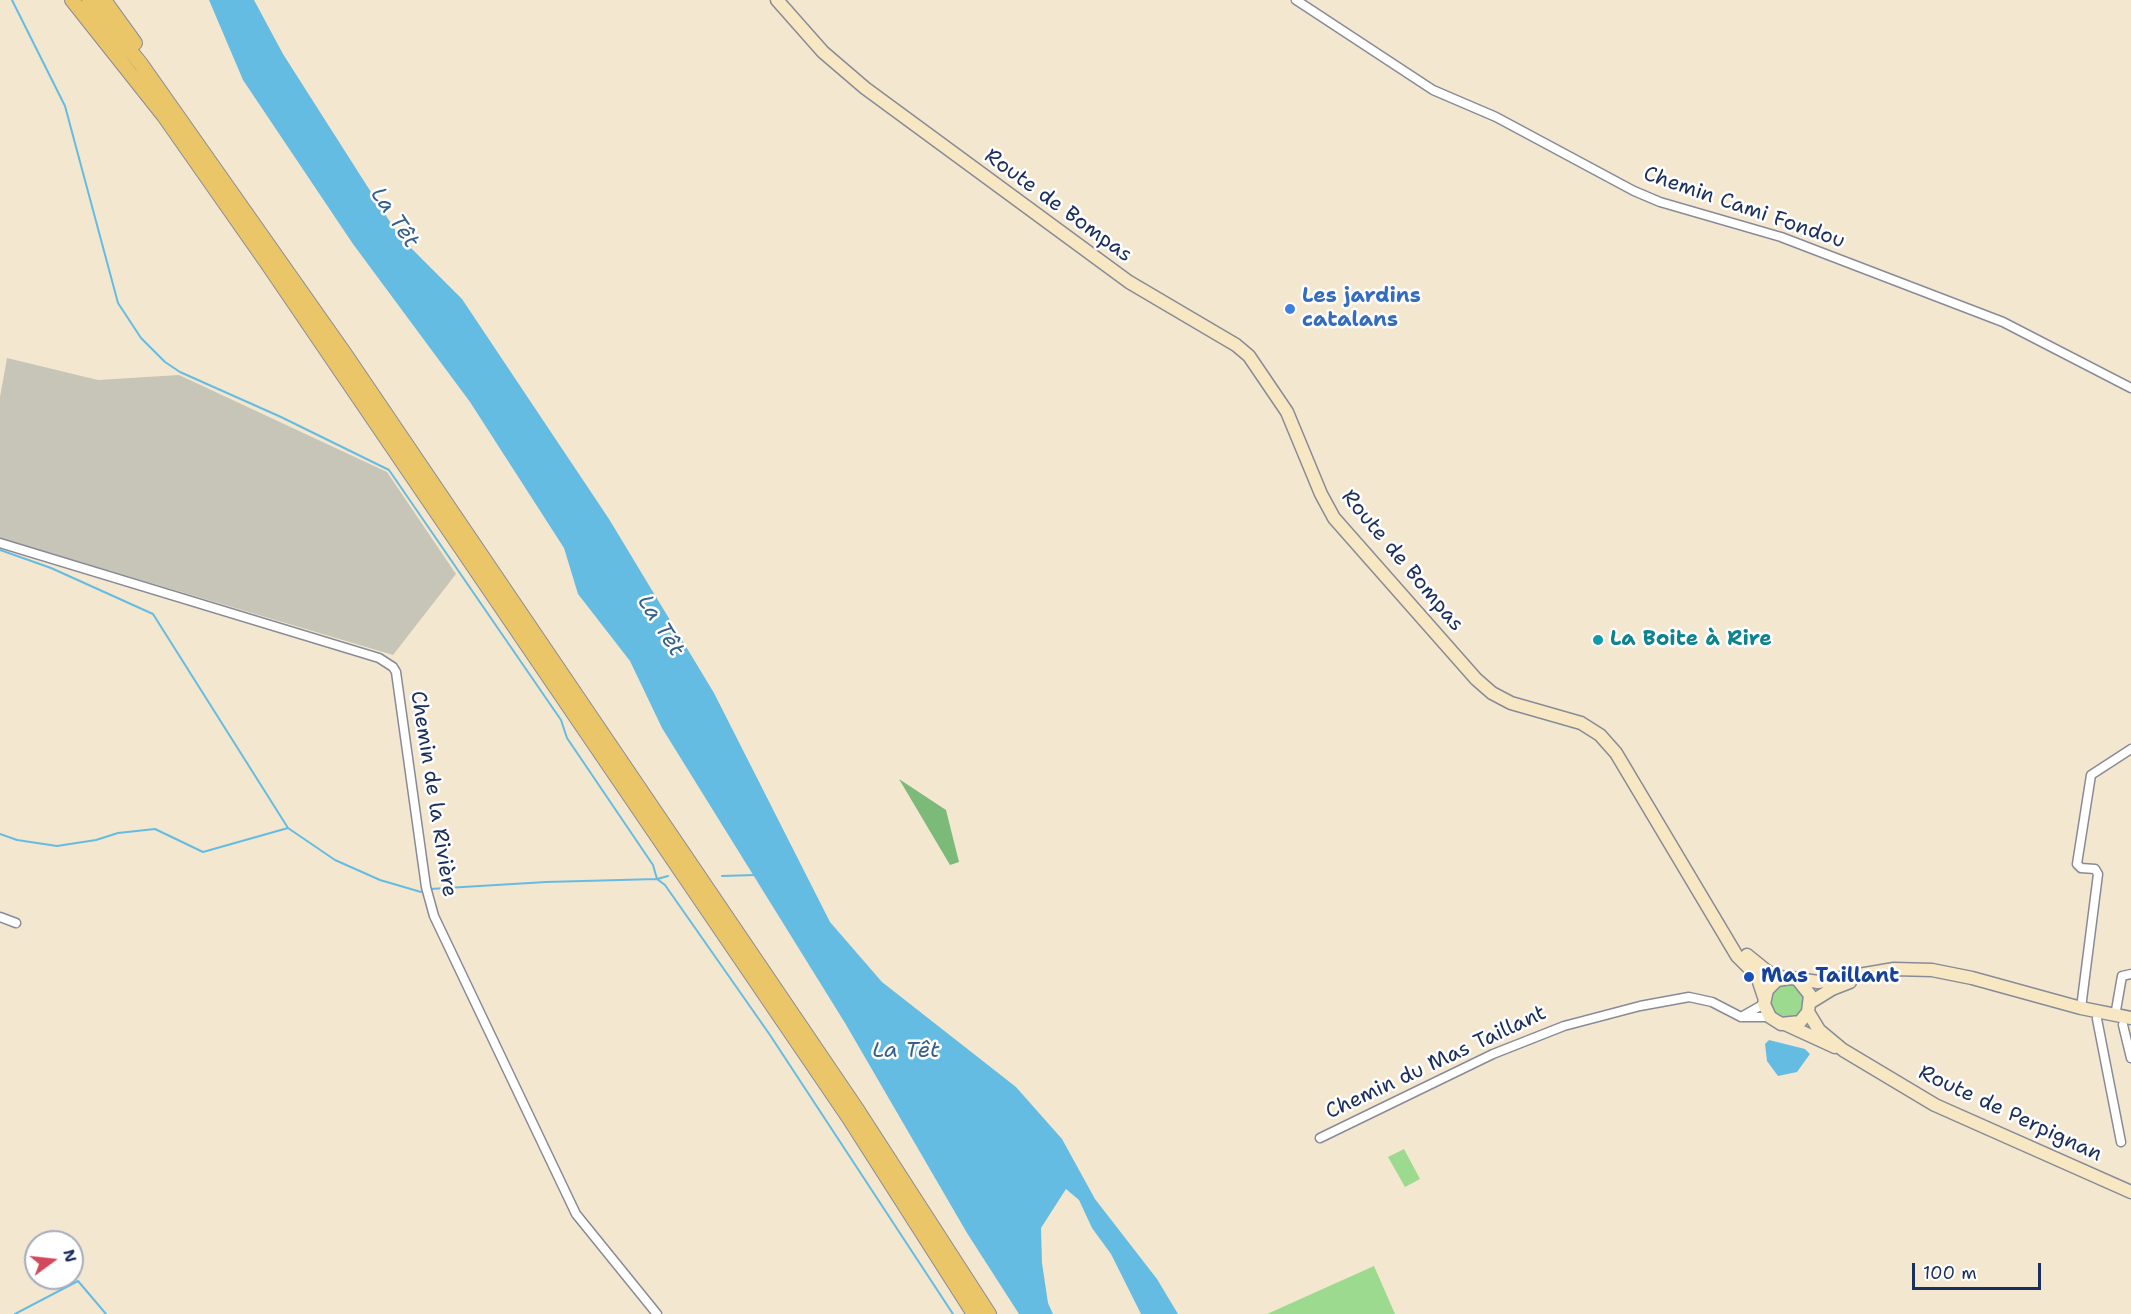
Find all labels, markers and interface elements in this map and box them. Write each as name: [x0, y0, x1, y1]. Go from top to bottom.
street label: Route de Bompas: [979, 144, 1137, 268]
street label: Chemin Cami Fondou: [1640, 162, 1848, 254]
water label: La Têt: [364, 183, 424, 253]
place label: Les jardins catalans: [1302, 284, 1421, 334]
marker: Les jardins catalans: [1283, 302, 1297, 316]
street label: Route de Bompas: [1336, 485, 1468, 637]
water label: La Têt: [631, 590, 689, 662]
place label: La Boite à Rire: [1610, 627, 1772, 653]
marker: La Boite à Rire: [1591, 633, 1605, 647]
street label: Chemin de la Rivière: [404, 689, 462, 899]
place label: Mas Taillant: [1761, 964, 1899, 990]
marker: Mas Taillant: [1742, 970, 1756, 984]
street label: Chemin du Mas Taillant: [1322, 1001, 1550, 1125]
water label: La Têt: [872, 1038, 940, 1064]
street label: Route de Perpignan: [1914, 1060, 2106, 1168]
north arrow: [24, 1230, 84, 1290]
text: N: [58, 1247, 82, 1265]
scale bar: [1915, 1251, 2044, 1289]
text: 100 m: [1923, 1261, 1977, 1285]

